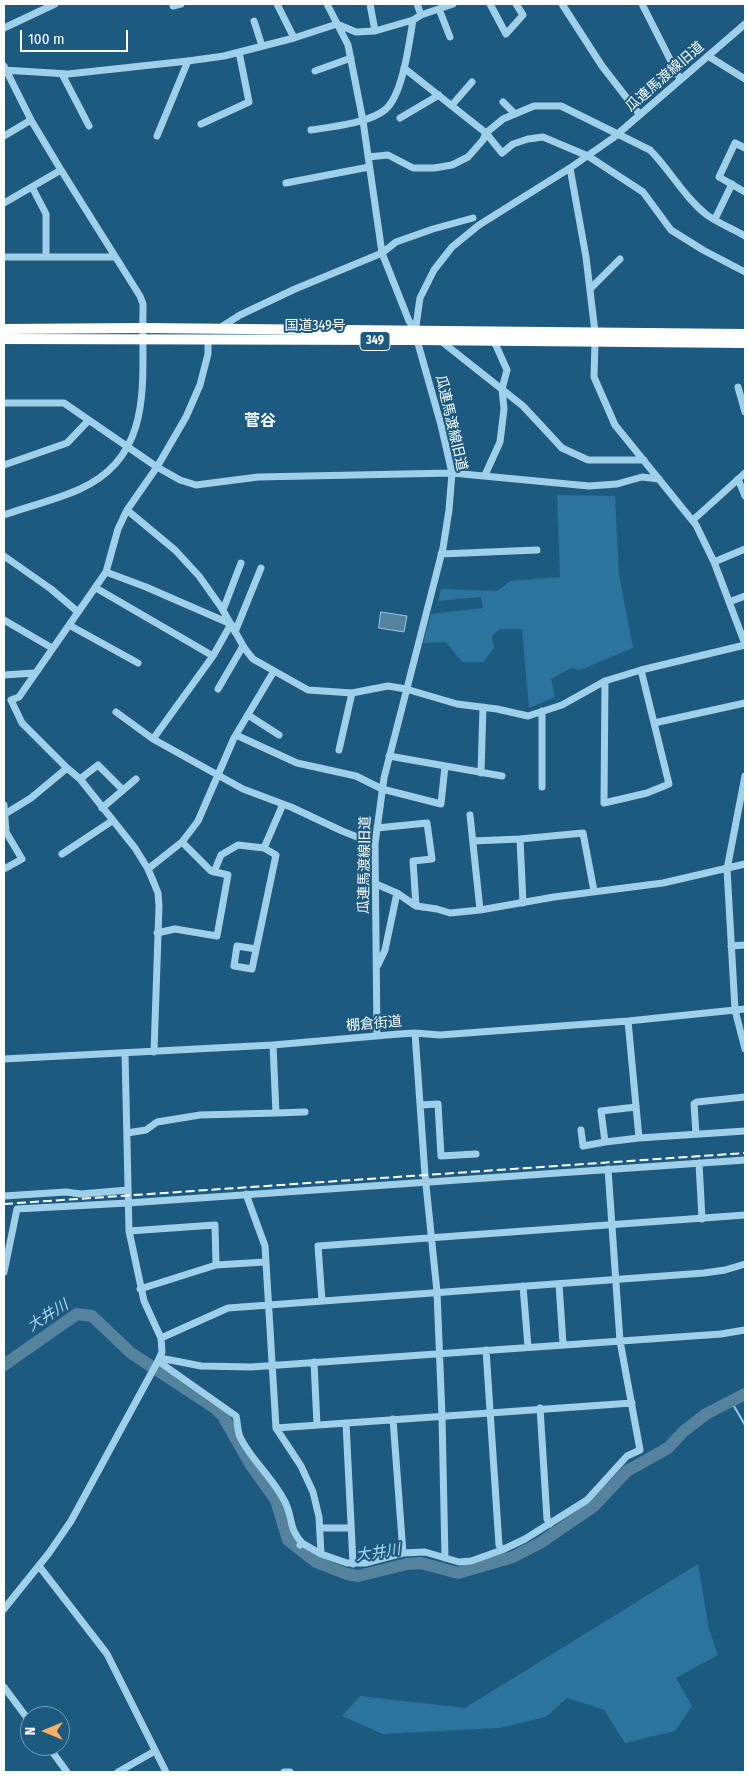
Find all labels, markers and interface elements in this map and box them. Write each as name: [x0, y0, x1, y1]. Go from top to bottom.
scale bar: [22, 20, 130, 52]
text: 100 m: [28, 30, 65, 48]
street label: 瓜連馬渡線旧道: [623, 39, 707, 115]
street label: 国道349号: [284, 318, 346, 334]
road number: 349: [360, 332, 390, 351]
street label: 瓜連馬渡線旧道: [432, 373, 470, 473]
district label: 菅谷: [244, 412, 276, 432]
street label: 瓜連馬渡線旧道: [356, 816, 374, 914]
street label: 棚倉街道: [345, 1013, 403, 1035]
water label: 大井川: [24, 1296, 72, 1336]
water label: 大井川: [354, 1541, 402, 1565]
north arrow: [20, 1706, 70, 1756]
text: N: [22, 1727, 39, 1735]

